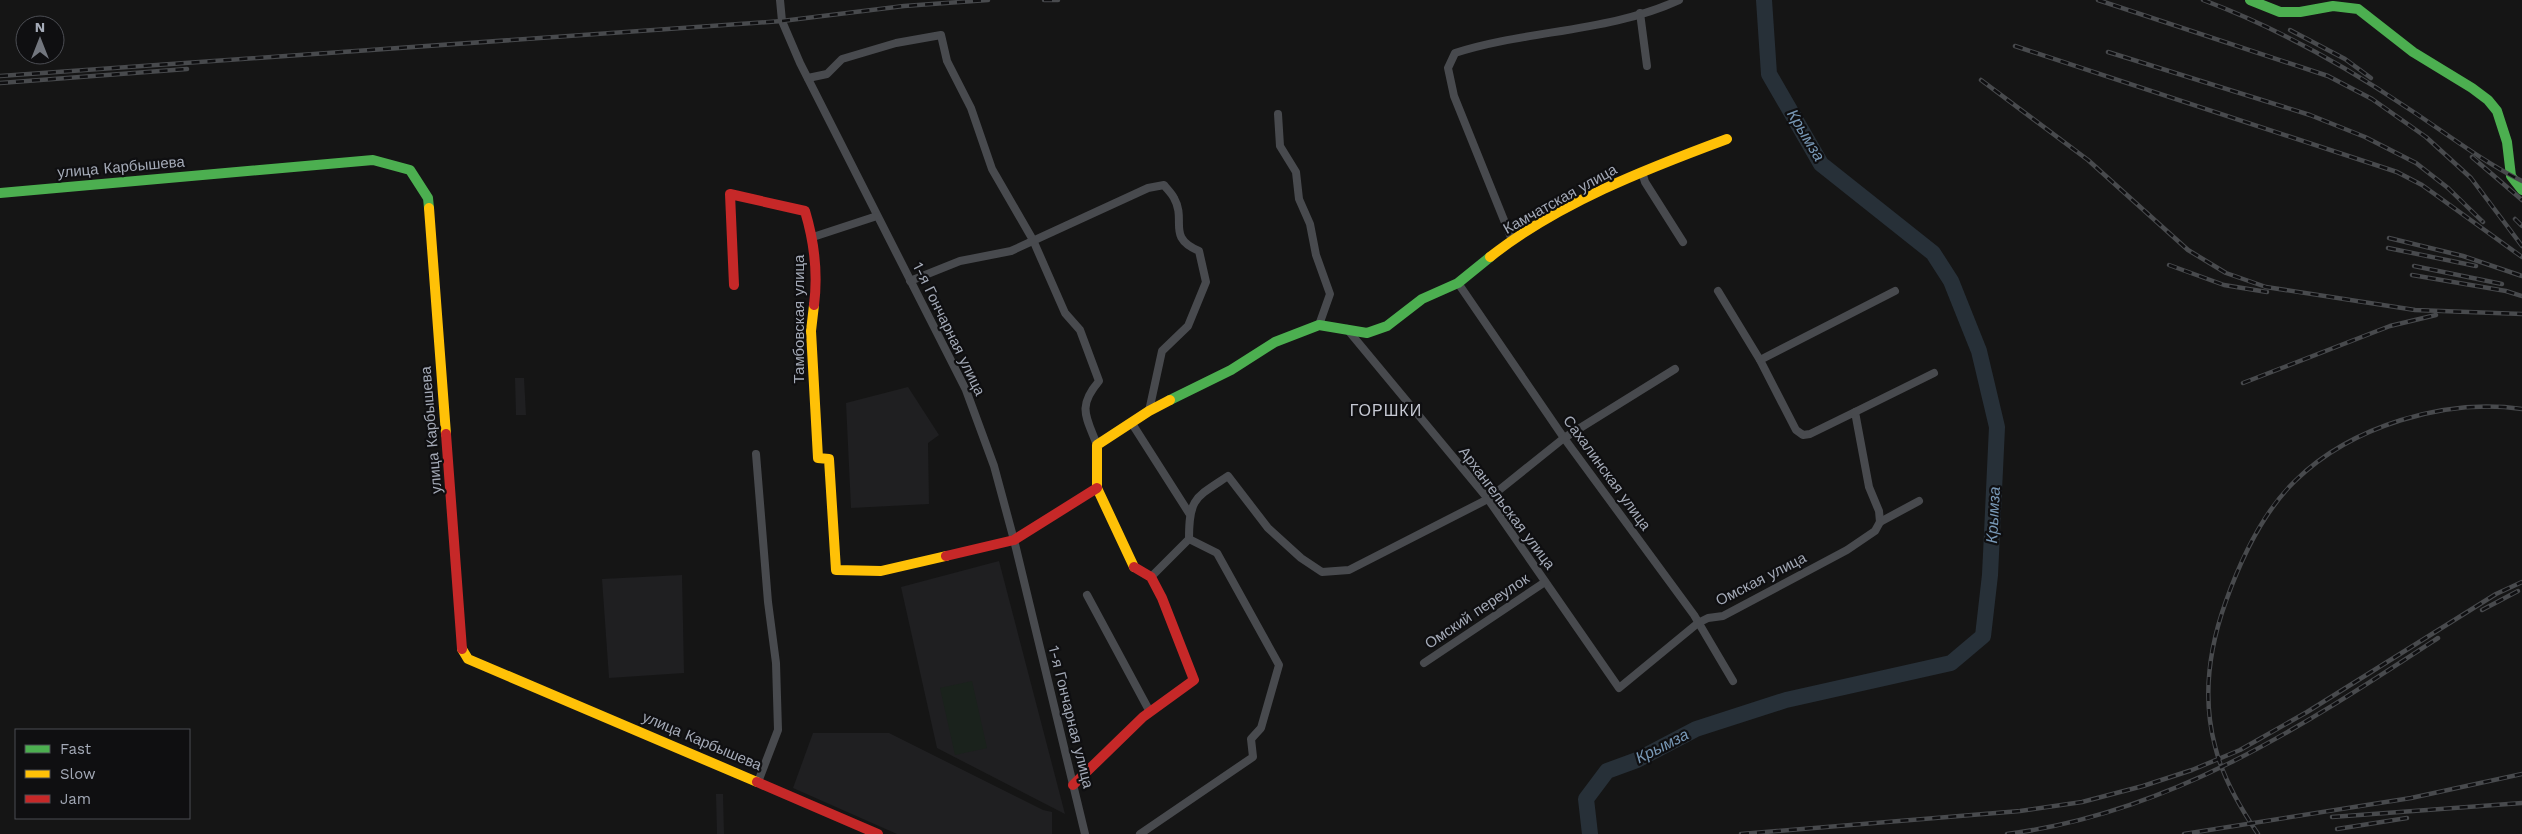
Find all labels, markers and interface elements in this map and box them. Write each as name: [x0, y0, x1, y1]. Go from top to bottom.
north arrow: [15, 15, 65, 65]
text: N: [35, 19, 45, 35]
water label: Крымза: [1783, 106, 1829, 164]
street label: улица Карбышева: [57, 152, 186, 182]
street label: Камчатская улица: [1500, 160, 1621, 238]
street label: Тамбовская улица: [790, 254, 808, 383]
street label: 1-я Гончарная улица: [909, 259, 989, 399]
street label: улица Карбышева: [416, 365, 446, 494]
district label: ГОРШКИ: [1350, 401, 1422, 420]
street label: Сахалинская улица: [1559, 412, 1655, 534]
street label: Архангельская улица: [1455, 443, 1559, 573]
water label: Крымза: [1982, 486, 2004, 544]
street label: Омская улица: [1713, 548, 1810, 610]
street label: Омский переулок: [1421, 569, 1533, 653]
street label: 1-я Гончарная улица: [1045, 644, 1098, 791]
street label: улица Карбышева: [640, 708, 765, 774]
water label: Крымза: [1632, 725, 1692, 767]
legend: [15, 729, 190, 819]
text: Fast: [60, 740, 92, 758]
text: Slow: [60, 765, 96, 783]
text: Jam: [60, 790, 91, 808]

